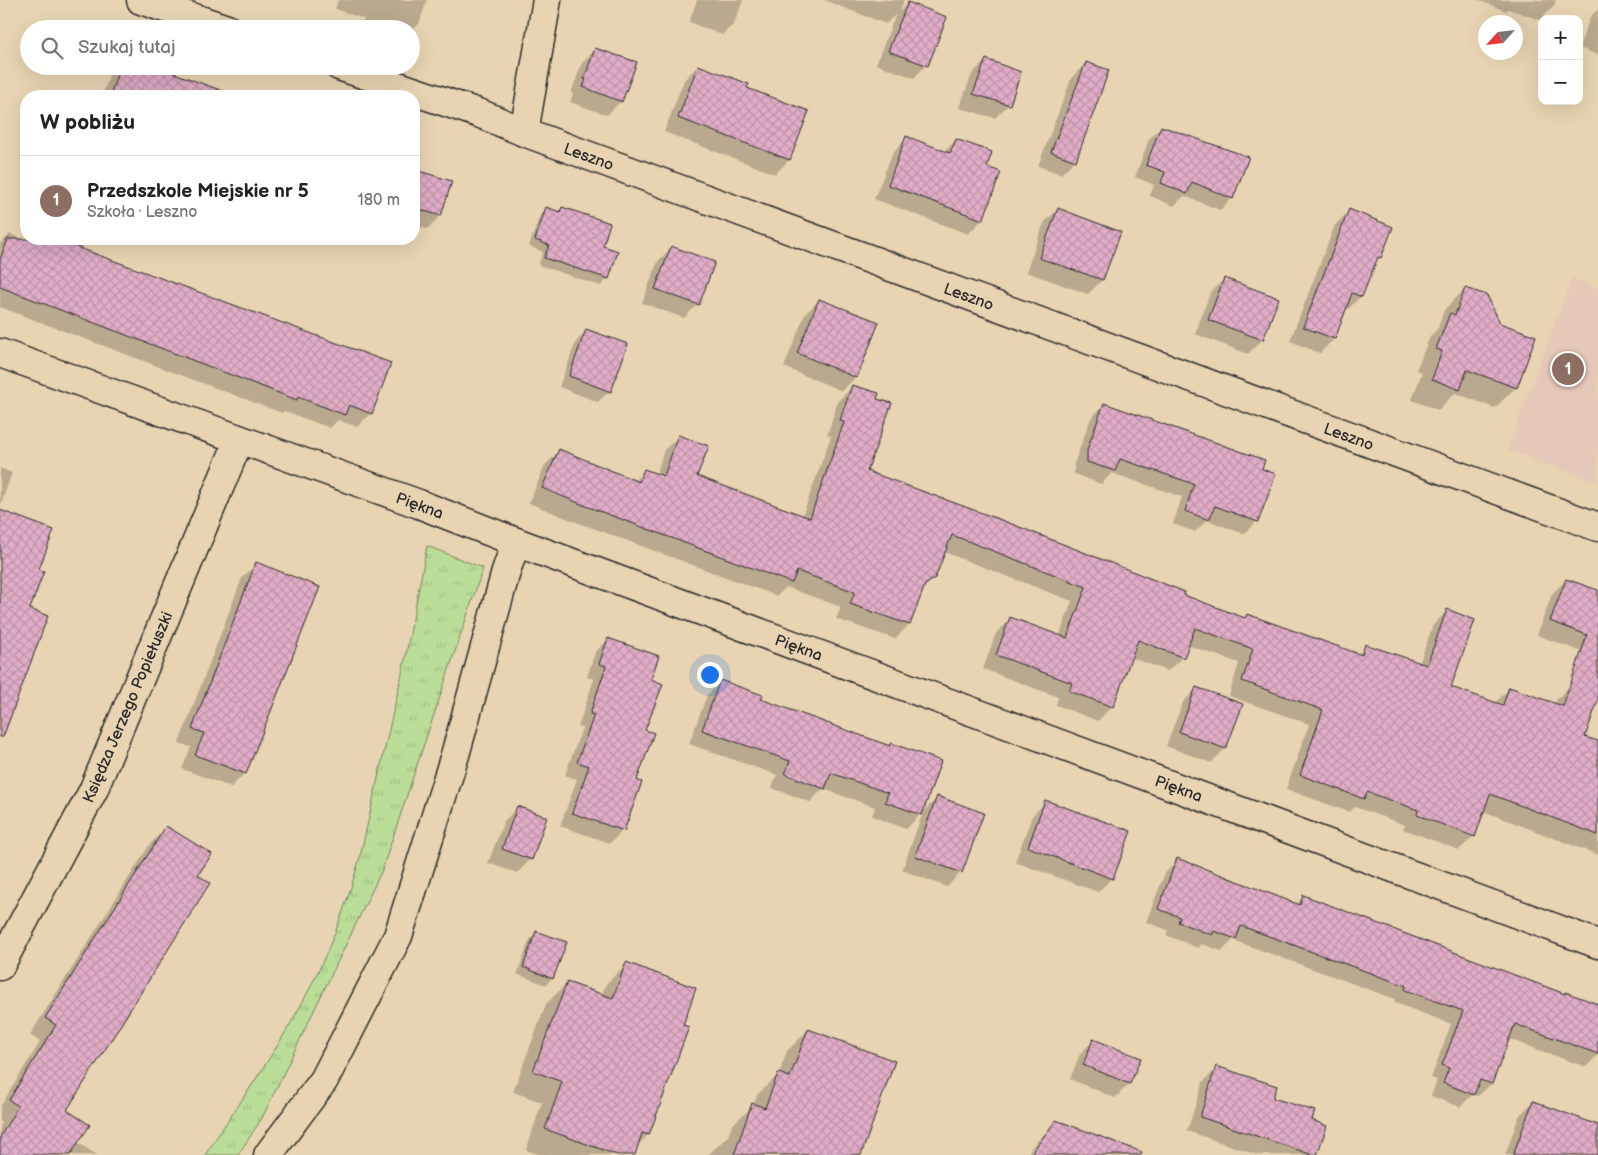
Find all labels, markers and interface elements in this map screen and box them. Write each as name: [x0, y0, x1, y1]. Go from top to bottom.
north arrow: [1478, 15, 1523, 60]
map controls: [1538, 15, 1583, 105]
button: +: [1538, 15, 1583, 60]
search box: [20, 20, 420, 75]
icon: search: [38, 34, 66, 62]
text: Szukaj tutaj: [78, 36, 175, 59]
button: −: [1538, 60, 1583, 105]
text: W pobliżu: [40, 110, 135, 135]
street label: Leszno: [561, 140, 616, 175]
text: Przedszkole Miejskie nr 5: [87, 180, 309, 203]
text: 1: [53, 191, 59, 210]
text: 180 m: [358, 191, 400, 210]
text: Szkoła · Leszno: [87, 203, 197, 222]
street label: Leszno: [941, 280, 996, 315]
pin: 1: [1552, 350, 1584, 388]
street label: Leszno: [1321, 420, 1376, 455]
street label: Piękna: [393, 489, 446, 524]
street label: Księdza Jerzego Popiełuszki: [79, 609, 177, 806]
street label: Piękna: [772, 631, 825, 666]
your location: [697, 662, 723, 688]
street label: Piękna: [1152, 772, 1205, 807]

